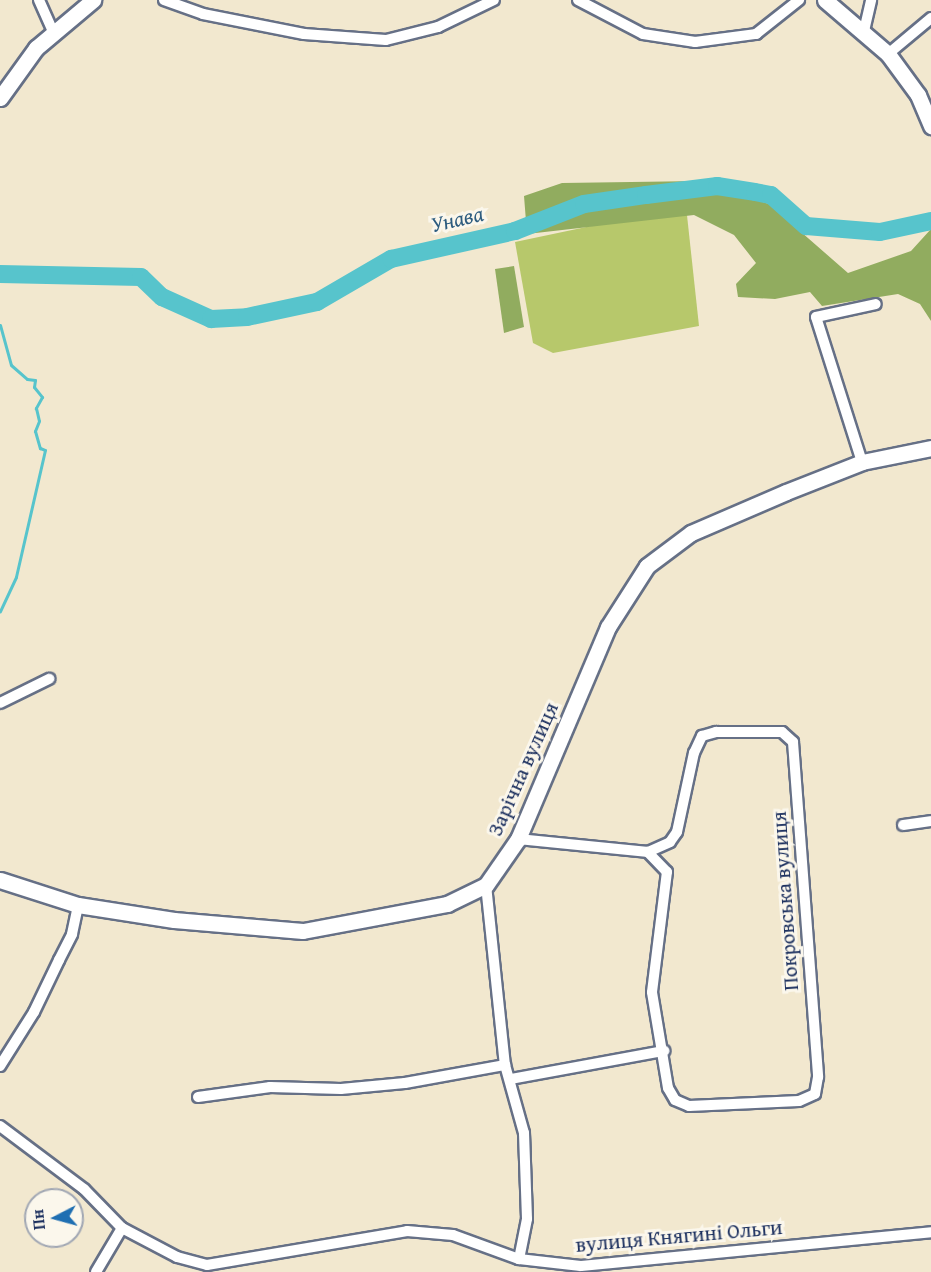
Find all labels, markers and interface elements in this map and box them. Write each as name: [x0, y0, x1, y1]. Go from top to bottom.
water label: Унава: [428, 200, 486, 238]
street label: Зарічна вулиця: [482, 698, 564, 840]
street label: Покровська вулиця: [766, 810, 804, 992]
north arrow: [24, 1188, 84, 1248]
text: Пн: [25, 1208, 51, 1231]
street label: вулиця Княгині Ольги: [575, 1214, 783, 1258]

